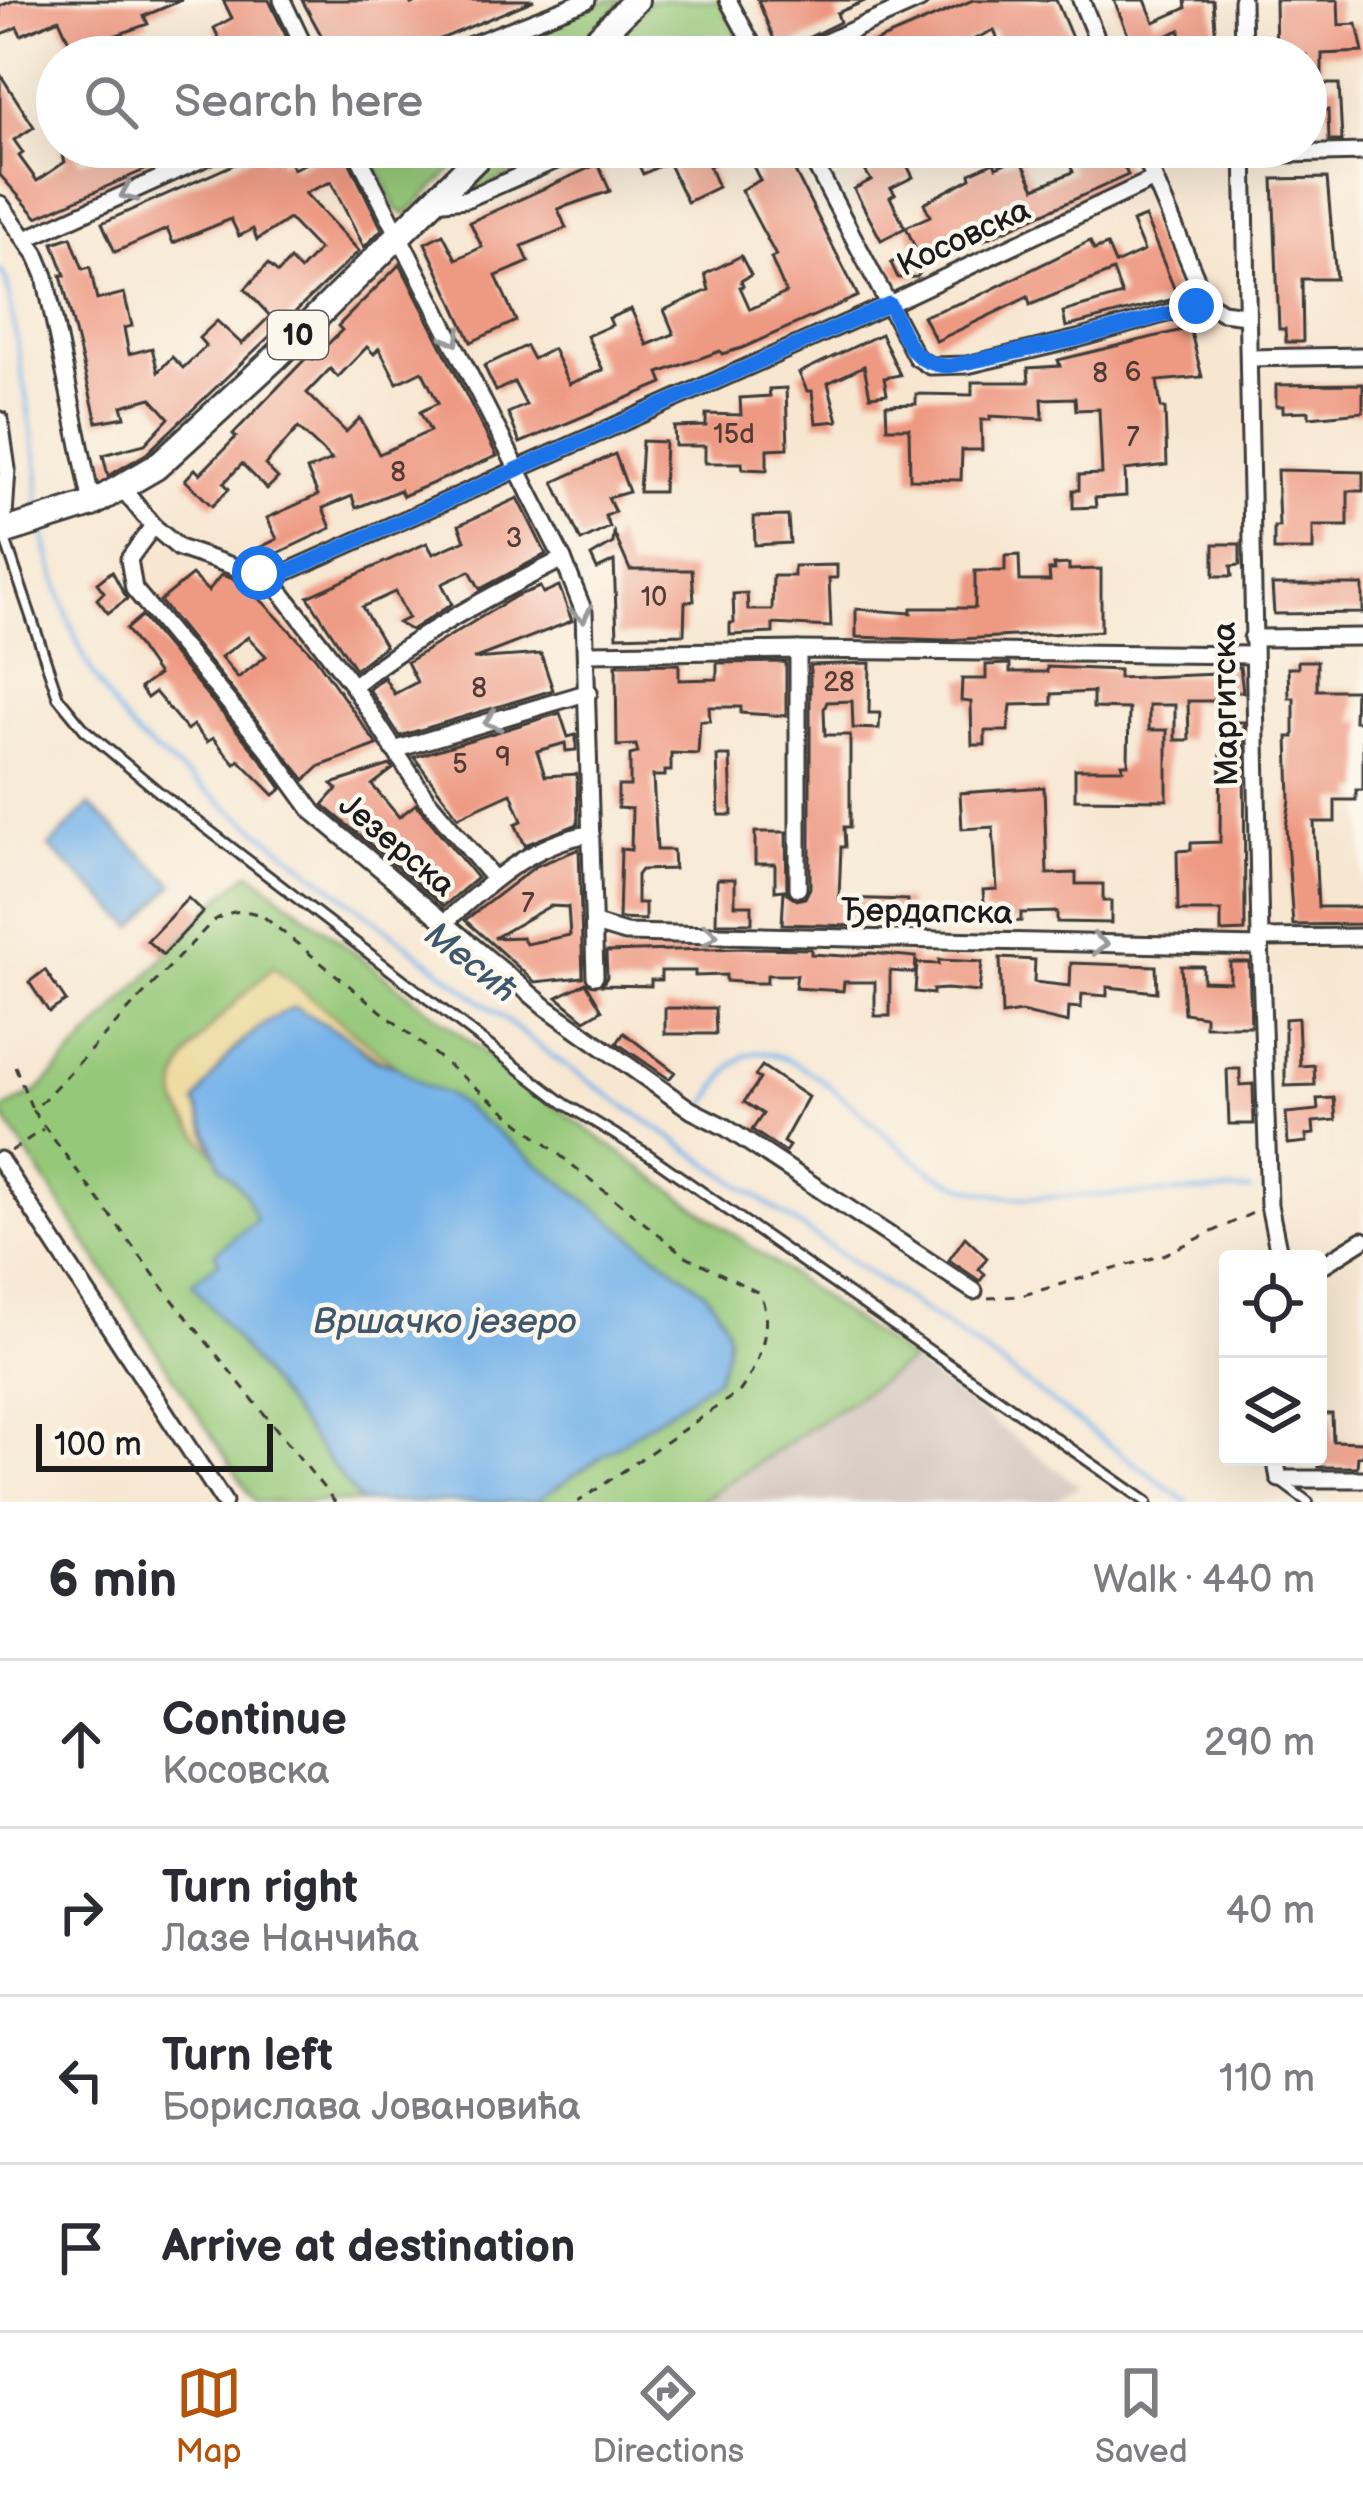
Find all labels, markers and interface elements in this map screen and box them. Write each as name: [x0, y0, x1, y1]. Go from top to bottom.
search box: [36, 36, 1327, 168]
icon: search: [78, 69, 144, 135]
text: Search here: [174, 75, 423, 130]
one-way arrow: [118, 179, 140, 202]
street label: Косовска: [891, 190, 1037, 286]
route end: [1169, 279, 1223, 333]
road number: 10: [268, 311, 328, 359]
one-way arrow: [439, 326, 462, 348]
house number: 6: [1125, 357, 1141, 389]
house number: 8: [1092, 358, 1108, 390]
house number: 15d: [713, 419, 755, 451]
house number: 7: [1126, 422, 1140, 454]
house number: 8: [390, 457, 406, 489]
house number: 3: [506, 523, 522, 555]
route start: [232, 546, 286, 600]
house number: 10: [641, 582, 667, 614]
one-way arrow: [569, 603, 594, 623]
street label: Маргитска: [1205, 621, 1247, 787]
house number: 28: [823, 667, 855, 699]
house number: 8: [471, 673, 487, 705]
one-way arrow: [482, 707, 503, 732]
house number: 9: [495, 742, 511, 774]
house number: 5: [452, 749, 468, 781]
street label: Језерска: [330, 785, 463, 906]
house number: 7: [521, 888, 535, 920]
street label: Ђердапска: [841, 891, 1013, 933]
water label: Месић: [416, 913, 525, 1013]
one-way arrow: [701, 922, 720, 948]
one-way arrow: [1091, 930, 1110, 956]
map controls: [1219, 1250, 1327, 1466]
button: locate: [1219, 1250, 1327, 1358]
water label: Вршачко језеро: [313, 1301, 577, 1344]
button: layers: [1219, 1358, 1327, 1466]
scale bar: [36, 1418, 273, 1471]
text: 100 m: [54, 1425, 142, 1465]
text: 6 min: [48, 1550, 177, 1611]
text: Walk · 440 m: [1093, 1557, 1315, 1604]
text: Continue: [162, 1693, 347, 1748]
icon: ahead: [48, 1711, 114, 1777]
text: 290 m: [1204, 1720, 1315, 1767]
text: Косовска: [162, 1748, 330, 1795]
text: Turn right: [162, 1861, 358, 1916]
icon: right: [48, 1879, 114, 1945]
text: 40 m: [1225, 1888, 1315, 1935]
text: Лазе Нанчића: [162, 1916, 419, 1963]
text: Turn left: [162, 2029, 333, 2084]
icon: left: [48, 2047, 114, 2113]
text: 110 m: [1219, 2056, 1315, 2103]
text: Борислава Јовановића: [162, 2084, 581, 2131]
icon: arrive: [48, 2215, 114, 2281]
text: Arrive at destination: [162, 2220, 575, 2275]
tab: Map: [175, 2360, 242, 2472]
tab: Directions: [592, 2360, 744, 2472]
tab: Saved: [1095, 2360, 1188, 2472]

